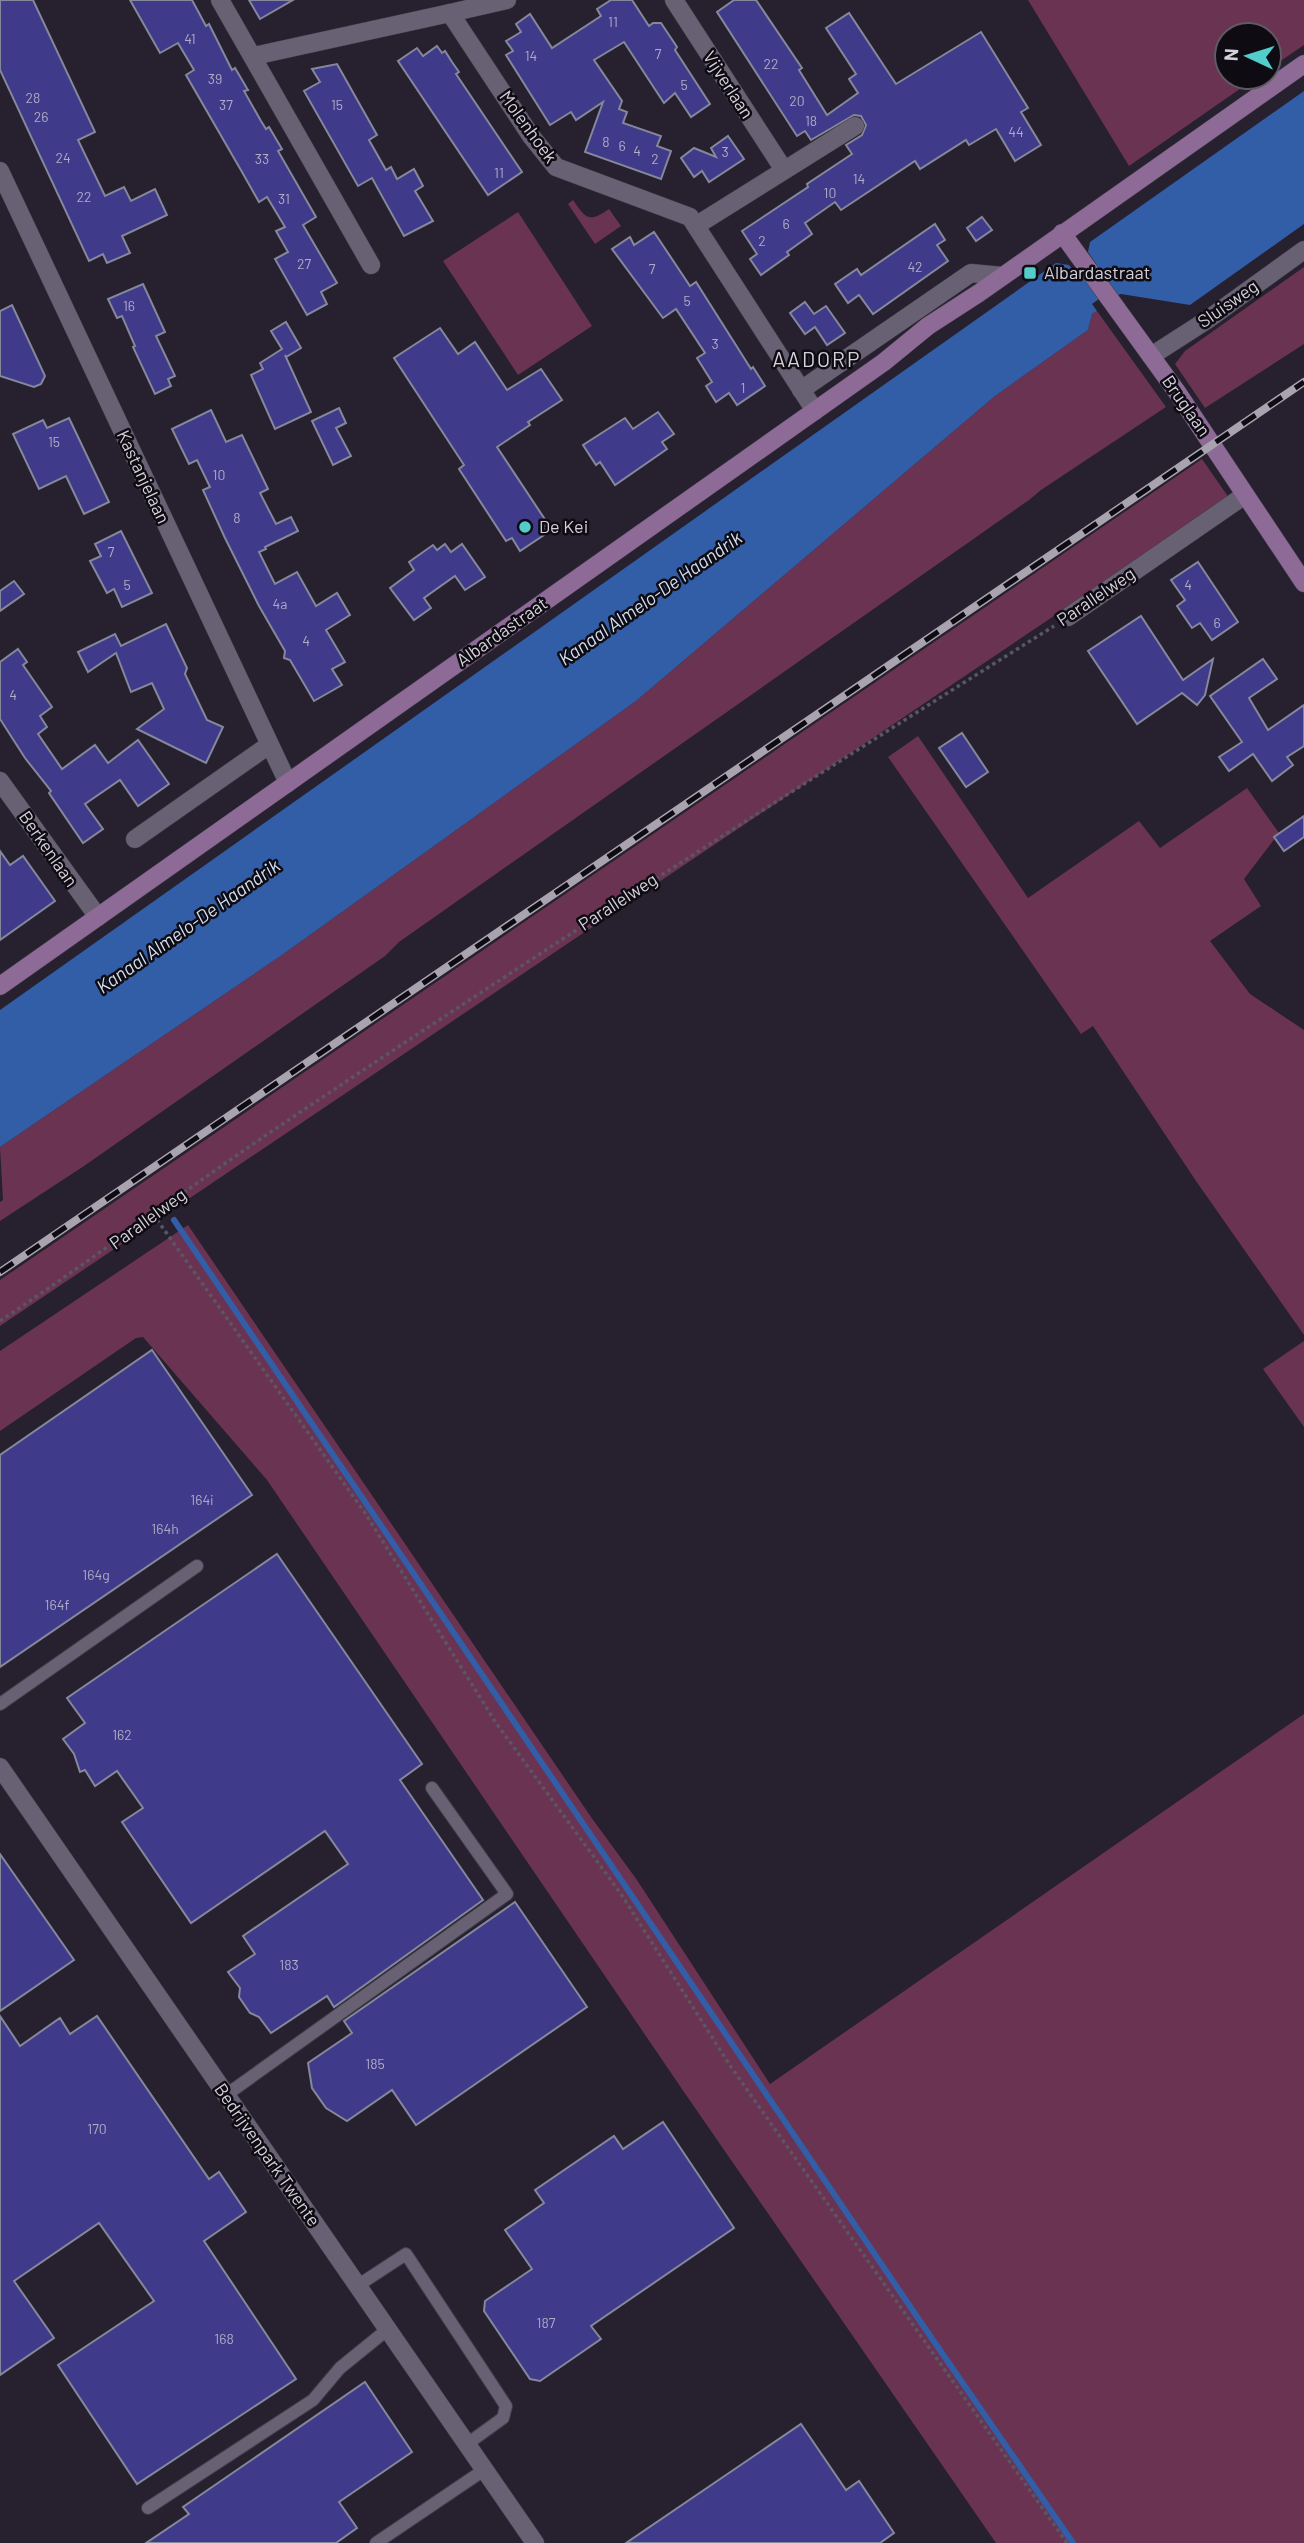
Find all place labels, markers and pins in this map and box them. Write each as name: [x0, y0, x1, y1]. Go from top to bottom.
place label: Albardastraat: [1044, 261, 1150, 283]
marker: Albardastraat: [1022, 265, 1038, 281]
place label: De Kei: [539, 515, 588, 537]
marker: De Kei: [517, 519, 533, 535]

